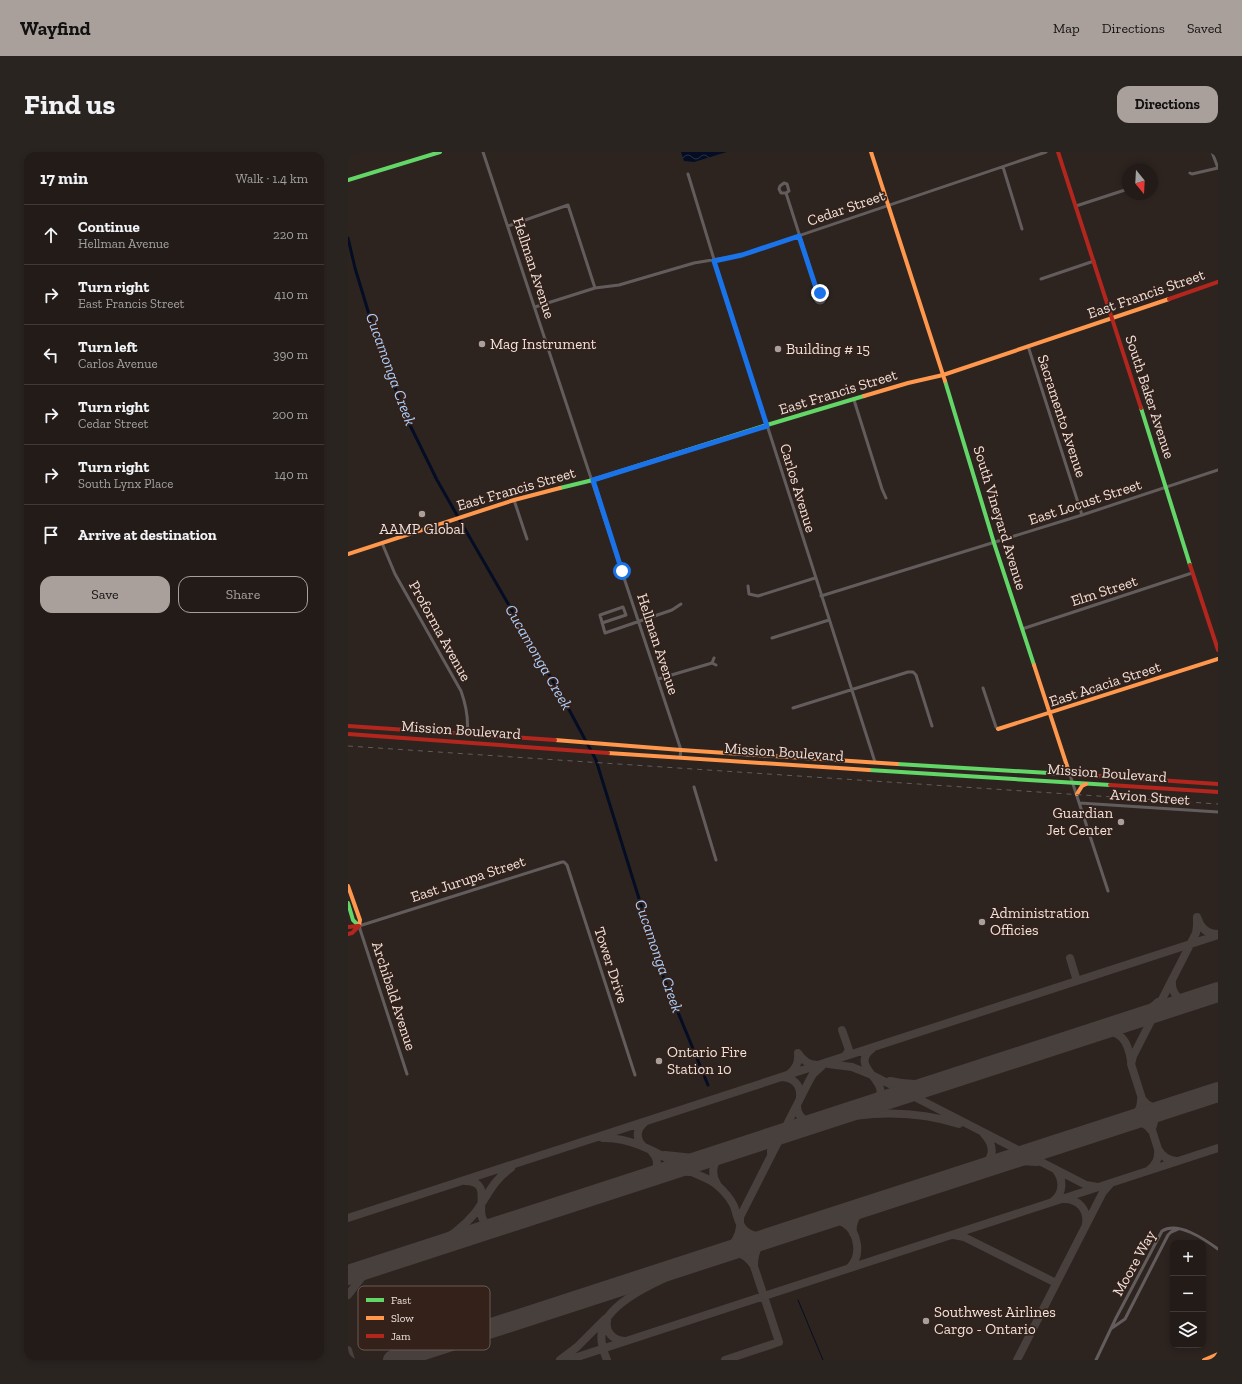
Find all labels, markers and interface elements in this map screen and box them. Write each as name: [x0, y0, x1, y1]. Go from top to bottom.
text: Wayfind: [20, 17, 91, 40]
text: Map: [1053, 20, 1080, 37]
text: Directions: [1102, 20, 1165, 37]
text: Saved: [1187, 20, 1222, 37]
button: Directions: [1117, 86, 1218, 123]
text: Find us: [24, 88, 115, 121]
north arrow: [1122, 164, 1158, 200]
text: 17 min: [40, 168, 88, 188]
text: Walk · 1.4 km: [235, 171, 308, 186]
street label: Cedar Street: [805, 186, 888, 230]
street label: Hellman Avenue: [509, 215, 559, 321]
text: Continue: [78, 218, 140, 236]
icon: ahead: [40, 224, 62, 246]
text: 220 m: [273, 227, 308, 242]
text: Hellman Avenue: [78, 236, 169, 251]
street label: East Francis Street: [1085, 265, 1207, 322]
text: Turn right: [78, 278, 149, 296]
icon: right: [40, 284, 62, 306]
route end: [811, 284, 829, 302]
text: 410 m: [274, 287, 308, 302]
text: East Francis Street: [78, 296, 184, 311]
water label: Cucamonga Creek: [362, 310, 420, 428]
street label: South Baker Avenue: [1122, 333, 1178, 461]
place label: Mag Instrument: [490, 335, 597, 353]
text: Turn left: [78, 338, 138, 356]
marker: Mag Instrument: [477, 339, 487, 349]
place label: Building # 15: [786, 340, 870, 358]
icon: left: [40, 344, 62, 366]
marker: Building # 15: [773, 344, 783, 354]
text: 390 m: [273, 347, 308, 362]
street label: Sacramento Avenue: [1034, 352, 1090, 480]
text: Carlos Avenue: [78, 356, 158, 371]
street label: East Francis Street: [777, 365, 900, 419]
text: Turn right: [78, 398, 149, 416]
icon: right: [40, 404, 62, 426]
text: 200 m: [272, 407, 308, 422]
text: Cedar Street: [78, 416, 148, 431]
street label: Carlos Avenue: [776, 441, 820, 535]
street label: South Vineyard Avenue: [970, 444, 1030, 592]
text: Turn right: [78, 458, 149, 476]
street label: East Francis Street: [455, 463, 578, 515]
icon: right: [40, 464, 62, 486]
text: 140 m: [274, 467, 308, 482]
street label: East Locust Street: [1026, 475, 1144, 529]
text: South Lynx Place: [78, 476, 173, 491]
marker: AAMP Global: [417, 509, 427, 519]
place label: AAMP Global: [379, 520, 465, 538]
icon: arrive: [40, 524, 62, 546]
text: Arrive at destination: [78, 526, 217, 544]
route start: [613, 562, 631, 580]
street label: Elm Street: [1069, 572, 1140, 610]
button: Save: [40, 576, 170, 613]
button: Share: [178, 576, 308, 613]
street label: Proforma Avenue: [405, 578, 475, 684]
street label: Hellman Avenue: [633, 591, 683, 697]
water label: Cucamonga Creek: [501, 601, 577, 713]
street label: East Acacia Street: [1047, 657, 1163, 711]
street label: Mission Boulevard: [401, 717, 522, 743]
street label: Mission Boulevard: [724, 739, 845, 765]
street label: Mission Boulevard: [1047, 760, 1168, 786]
street label: Avion Street: [1109, 785, 1191, 809]
place label: Guardian Jet Center: [1046, 804, 1113, 839]
marker: Guardian Jet Center: [1116, 817, 1126, 827]
street label: East Jurupa Street: [408, 852, 528, 906]
water label: Cucamonga Creek: [631, 897, 687, 1015]
place label: Administration Officies: [990, 904, 1090, 939]
marker: Administration Officies: [977, 917, 987, 927]
street label: Tower Drive: [590, 925, 632, 1005]
street label: Archibald Avenue: [368, 939, 420, 1053]
place label: Ontario Fire Station 10: [667, 1043, 747, 1078]
marker: Ontario Fire Station 10: [654, 1056, 664, 1066]
street label: Moore Way: [1109, 1227, 1160, 1299]
map controls: [1170, 1240, 1206, 1348]
button: +: [1170, 1240, 1206, 1276]
button: −: [1170, 1276, 1206, 1312]
legend: [358, 1286, 490, 1350]
text: Fast: [391, 1294, 412, 1307]
place label: Southwest Airlines Cargo - Ontario: [934, 1303, 1056, 1338]
text: Slow: [391, 1312, 414, 1325]
button: layers: [1170, 1312, 1206, 1348]
marker: Southwest Airlines Cargo - Ontario: [921, 1316, 931, 1326]
text: Jam: [391, 1330, 411, 1343]

